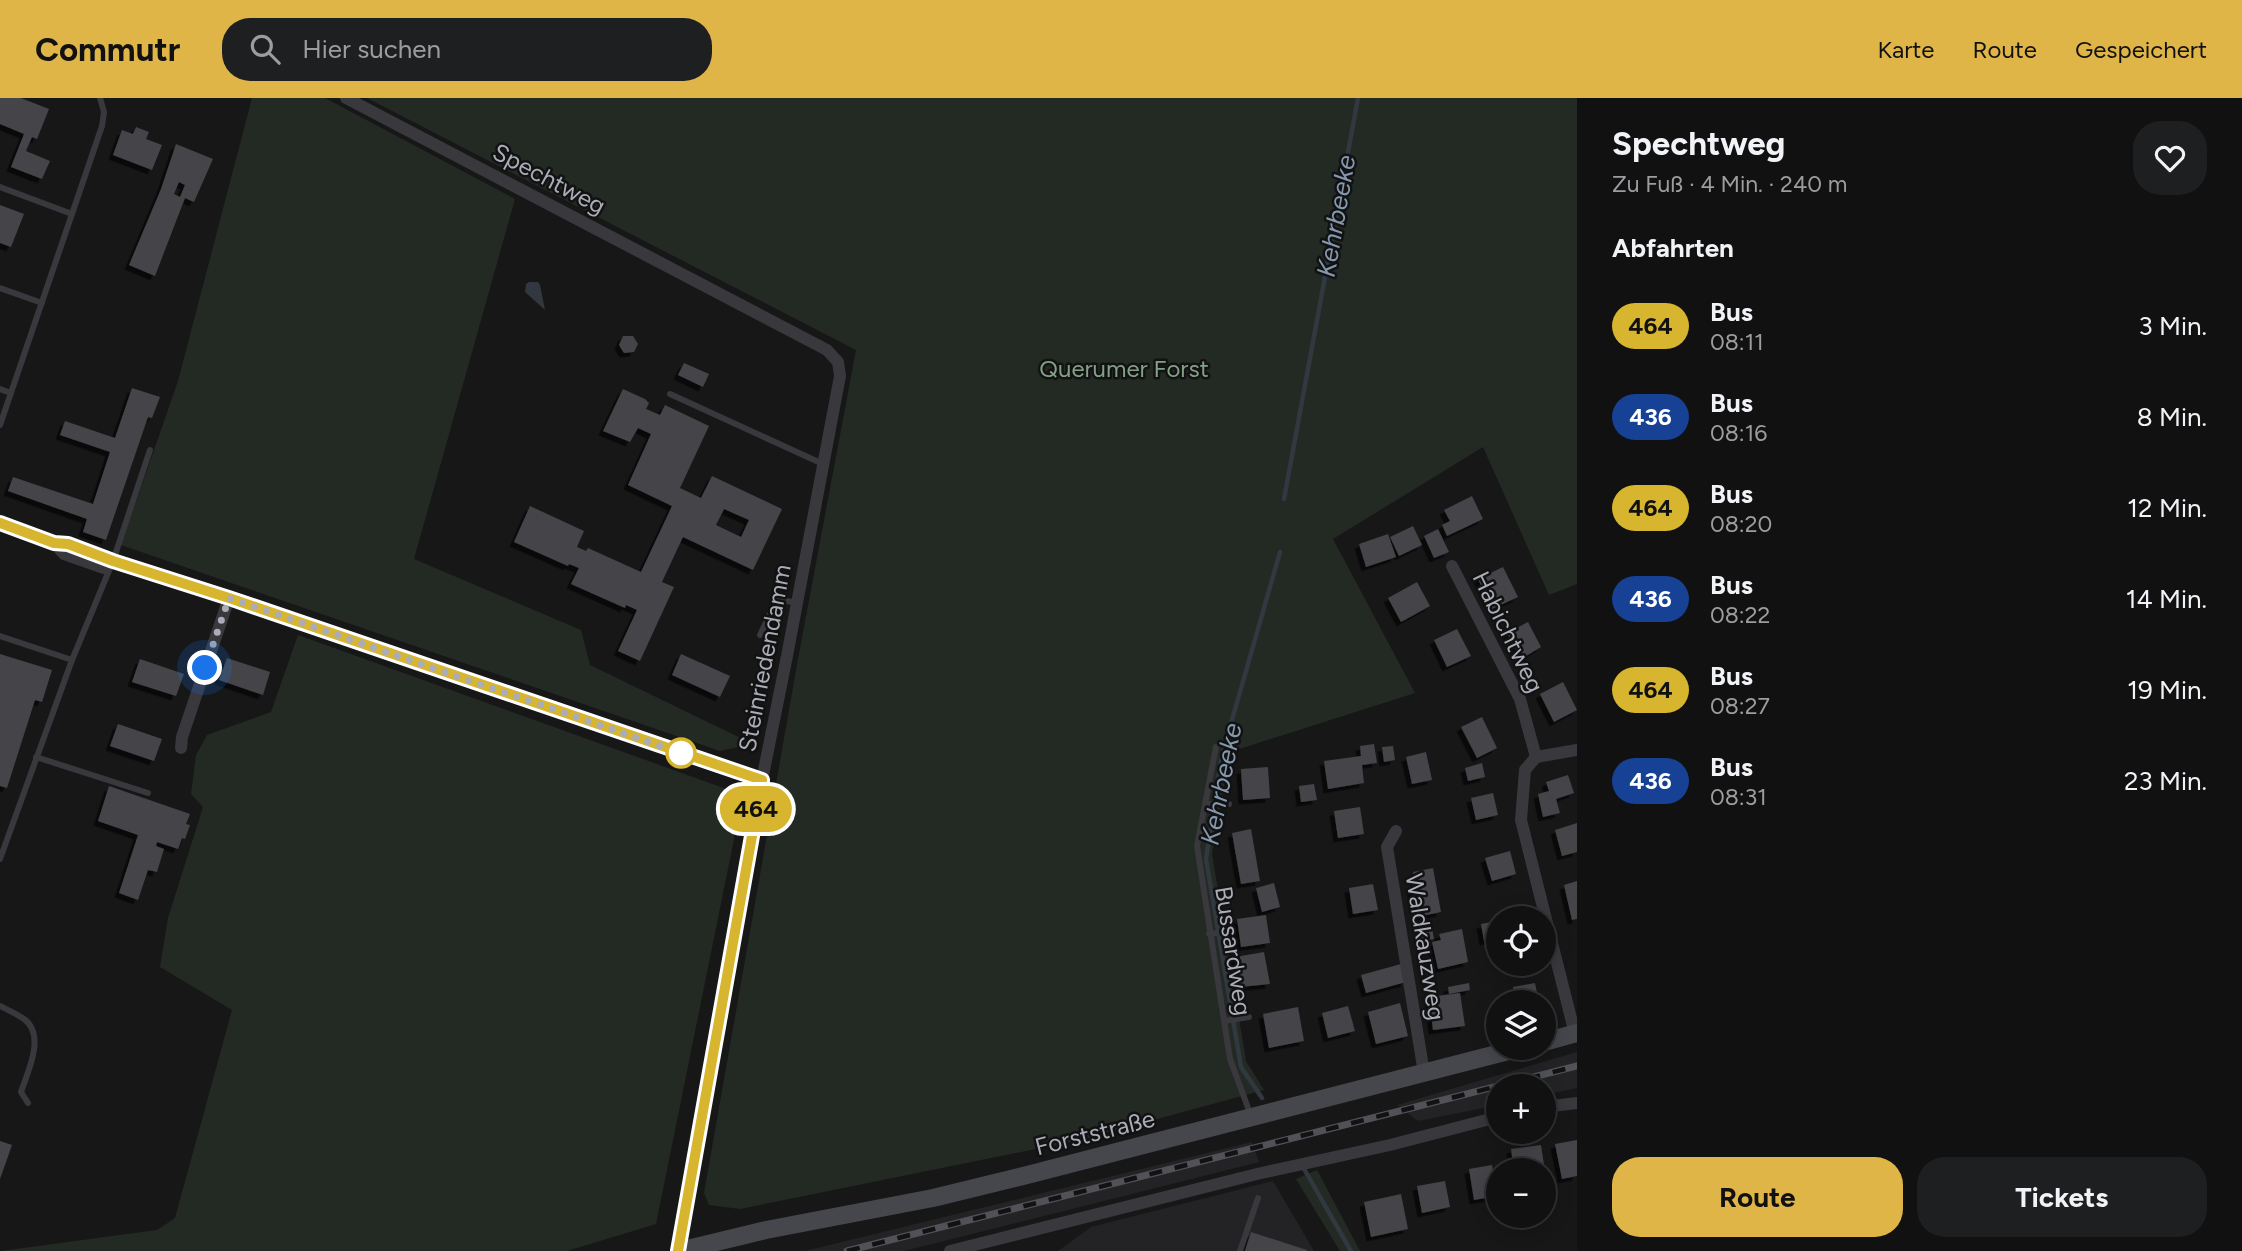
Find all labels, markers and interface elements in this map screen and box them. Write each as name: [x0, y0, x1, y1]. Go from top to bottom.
search box: [222, 18, 712, 81]
text: Commutr: [35, 30, 180, 69]
icon: search: [246, 30, 284, 68]
text: Hier suchen: [302, 33, 441, 65]
text: Karte: [1878, 35, 1934, 64]
text: Route: [1972, 35, 2037, 64]
text: Gespeichert: [2075, 35, 2207, 64]
button: heart: [2133, 121, 2207, 195]
text: Spechtweg: [1612, 124, 1785, 163]
street label: Spechtweg: [488, 137, 610, 220]
water label: Kehrbeeke: [1310, 152, 1362, 280]
text: Zu Fuß · 4 Min. · 240 m: [1612, 170, 1847, 198]
text: Abfahrten: [1612, 232, 1734, 264]
text: Bus: [1710, 296, 1753, 328]
text: 3 Min.: [2138, 310, 2207, 342]
text: 464: [1628, 311, 1673, 340]
text: 08:11: [1710, 328, 1764, 356]
park label: Querumer Forst: [1039, 354, 1209, 383]
text: Bus: [1710, 387, 1753, 419]
text: 8 Min.: [2137, 401, 2207, 433]
text: 436: [1629, 402, 1672, 431]
text: 08:16: [1710, 419, 1767, 447]
text: Bus: [1710, 478, 1753, 510]
text: 12 Min.: [2127, 492, 2207, 524]
text: 464: [1628, 493, 1673, 522]
text: 08:20: [1710, 510, 1772, 538]
street label: Steinriedendamm: [732, 562, 797, 754]
street label: Habichtweg: [1467, 567, 1550, 697]
text: Bus: [1710, 569, 1753, 601]
text: 14 Min.: [2126, 583, 2207, 615]
text: 436: [1629, 584, 1672, 613]
text: 08:22: [1710, 601, 1770, 629]
your location: [187, 650, 222, 685]
text: Bus: [1710, 660, 1753, 692]
text: 19 Min.: [2127, 674, 2207, 706]
text: 464: [1628, 675, 1673, 704]
text: 08:27: [1710, 692, 1770, 720]
water label: Kehrbeeke: [1194, 720, 1248, 848]
unlabelled marker: [666, 738, 696, 768]
text: Bus: [1710, 751, 1753, 783]
text: 23 Min.: [2124, 765, 2207, 797]
text: 436: [1629, 766, 1672, 795]
text: 08:31: [1710, 783, 1767, 811]
line badge: 464: [716, 786, 796, 832]
text: 464: [734, 794, 778, 823]
street label: Waldkauzweg: [1400, 871, 1451, 1022]
street label: Bussardweg: [1209, 884, 1258, 1018]
map controls: [1486, 906, 1556, 1228]
button: locate: [1486, 906, 1556, 976]
button: layers: [1486, 990, 1556, 1060]
button: +: [1486, 1074, 1556, 1144]
street label: Forststraße: [1032, 1104, 1158, 1161]
button: Route: [1612, 1157, 1903, 1237]
button: Tickets: [1917, 1157, 2207, 1237]
button: −: [1486, 1158, 1556, 1228]

